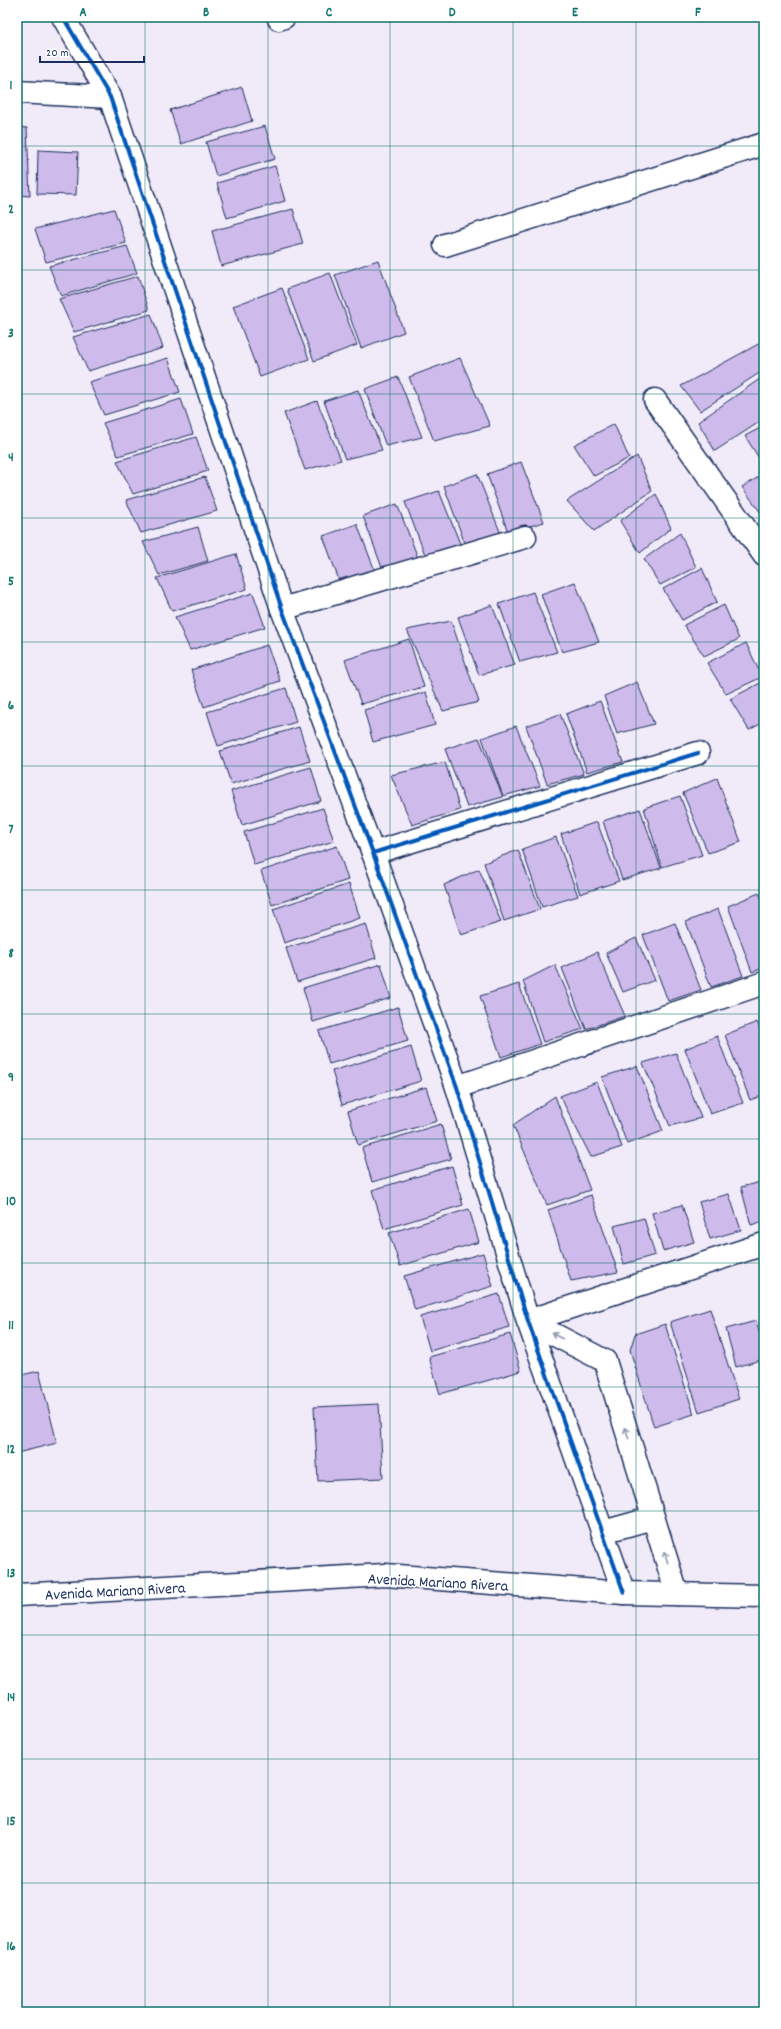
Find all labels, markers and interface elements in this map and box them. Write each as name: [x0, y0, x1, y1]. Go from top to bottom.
text: A: [79, 4, 87, 23]
text: B: [203, 4, 209, 23]
text: C: [326, 4, 333, 23]
text: D: [449, 4, 456, 23]
text: E: [572, 4, 579, 23]
text: F: [695, 4, 701, 23]
scale bar: [40, 38, 144, 64]
text: 20 m: [46, 45, 69, 62]
text: 1: [10, 77, 13, 96]
text: 2: [8, 201, 14, 220]
text: 3: [8, 325, 14, 344]
text: 4: [8, 449, 14, 468]
text: 5: [8, 573, 14, 592]
text: 6: [8, 697, 15, 716]
text: 7: [9, 821, 14, 840]
text: 8: [8, 945, 14, 964]
text: 9: [8, 1069, 14, 1088]
text: 10: [6, 1193, 16, 1212]
text: 11: [8, 1317, 14, 1336]
one-way arrow: [551, 1332, 563, 1339]
one-way arrow: [623, 1427, 630, 1440]
text: 12: [7, 1441, 16, 1460]
one-way arrow: [662, 1551, 669, 1564]
text: 13: [7, 1565, 16, 1584]
street label: Avenida Mariano Rivera: [367, 1568, 509, 1599]
street label: Avenida Mariano Rivera: [44, 1577, 186, 1608]
text: 14: [7, 1689, 15, 1708]
text: 15: [7, 1813, 15, 1832]
text: 16: [6, 1938, 16, 1957]

